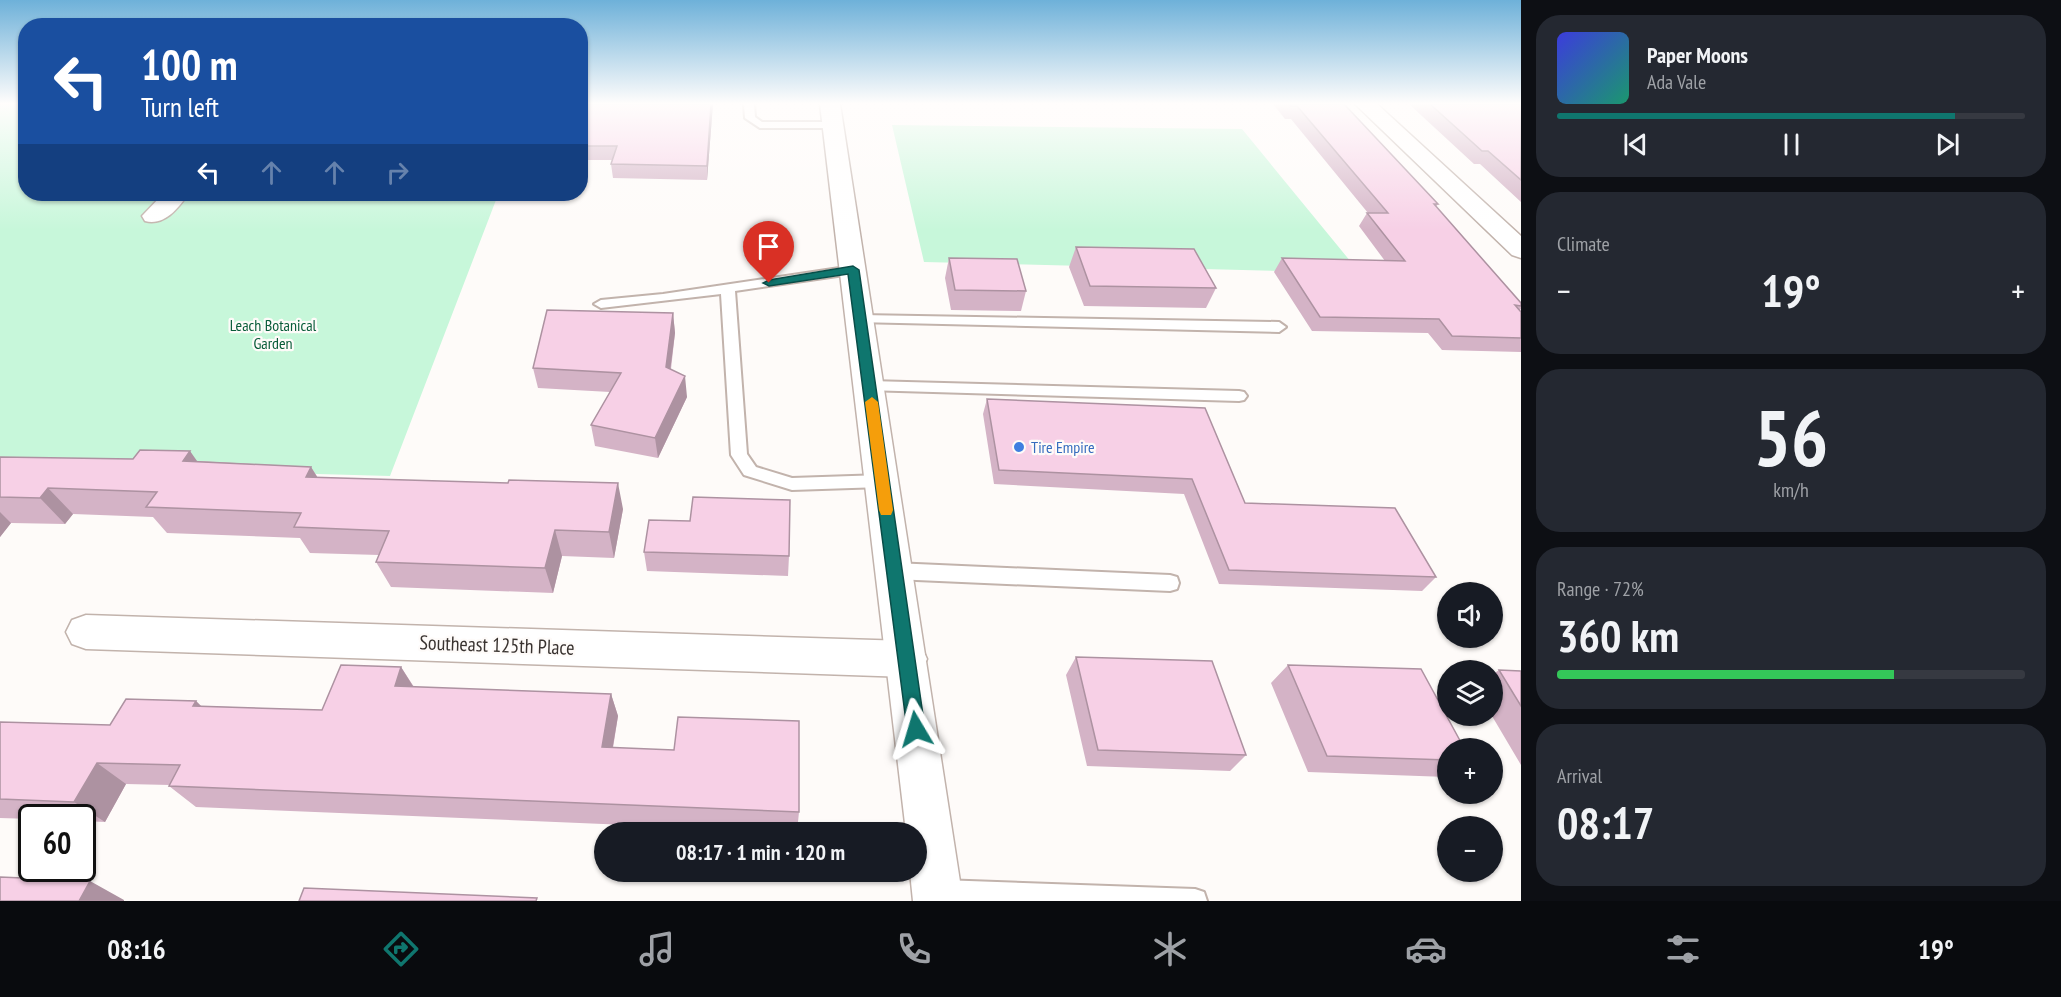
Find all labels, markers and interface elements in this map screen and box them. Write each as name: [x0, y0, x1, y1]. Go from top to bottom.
text: 100 m: [141, 37, 238, 92]
text: Paper Moons: [1647, 41, 1748, 69]
icon: left: [42, 42, 120, 120]
text: Ada Vale: [1647, 69, 1706, 95]
text: Turn left: [141, 90, 219, 124]
icon: previous: [1619, 128, 1652, 161]
icon: pause: [1775, 128, 1808, 161]
icon: next: [1931, 128, 1964, 161]
icon: left: [192, 156, 225, 189]
icon: ahead: [255, 156, 288, 189]
icon: ahead: [318, 156, 351, 189]
icon: right: [381, 156, 414, 189]
pin: [743, 221, 794, 283]
icon: arrive: [752, 230, 785, 263]
text: Climate: [1557, 231, 1610, 257]
text: 19°: [1761, 261, 1821, 319]
text: −: [1557, 269, 1571, 312]
text: +: [2011, 269, 2025, 312]
park label: Leach Botanical Garden: [230, 315, 317, 353]
text: 56: [1754, 387, 1828, 488]
place label: Tire Empire: [1031, 437, 1095, 457]
marker: Tire Empire: [1012, 440, 1026, 454]
text: km/h: [1773, 477, 1809, 503]
text: Range · 72%: [1557, 576, 1644, 602]
map controls: [1437, 582, 1503, 882]
button: sound: [1437, 582, 1503, 648]
text: 360 km: [1557, 606, 1679, 664]
street label: Southeast 125th Place: [419, 629, 575, 661]
button: layers: [1437, 660, 1503, 726]
position arrow: [884, 697, 948, 761]
button: +: [1437, 738, 1503, 804]
text: Arrival: [1557, 763, 1602, 789]
text: 08:17: [1557, 793, 1654, 851]
speed limit sign: 60: [18, 804, 96, 882]
button: −: [1437, 816, 1503, 882]
text: 08:17 · 1 min · 120 m: [676, 838, 845, 866]
icon: directions: [380, 928, 422, 970]
icon: music: [636, 928, 678, 970]
icon: phone: [893, 928, 935, 970]
icon: climate: [1149, 928, 1191, 970]
icon: car: [1405, 928, 1447, 970]
icon: filters: [1662, 928, 1704, 970]
text: 08:16: [107, 932, 166, 966]
text: 19°: [1918, 932, 1954, 966]

